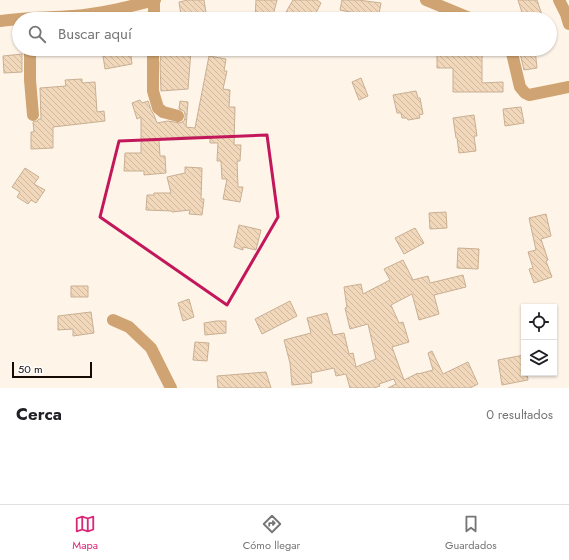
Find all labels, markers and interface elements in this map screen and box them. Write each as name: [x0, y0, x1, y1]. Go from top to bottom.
search box: [12, 12, 557, 56]
icon: search: [26, 23, 48, 45]
text: Buscar aquí: [58, 23, 132, 45]
map controls: [521, 304, 557, 376]
button: locate: [521, 304, 557, 340]
button: layers: [521, 340, 557, 376]
scale bar: [12, 360, 92, 379]
text: 50 m: [18, 361, 43, 377]
text: Cerca: [16, 402, 62, 426]
text: 0 resultados: [486, 405, 553, 424]
tab: Mapa: [72, 513, 98, 553]
tab: Cómo llegar: [243, 513, 300, 553]
tab: Guardados: [445, 513, 497, 553]

